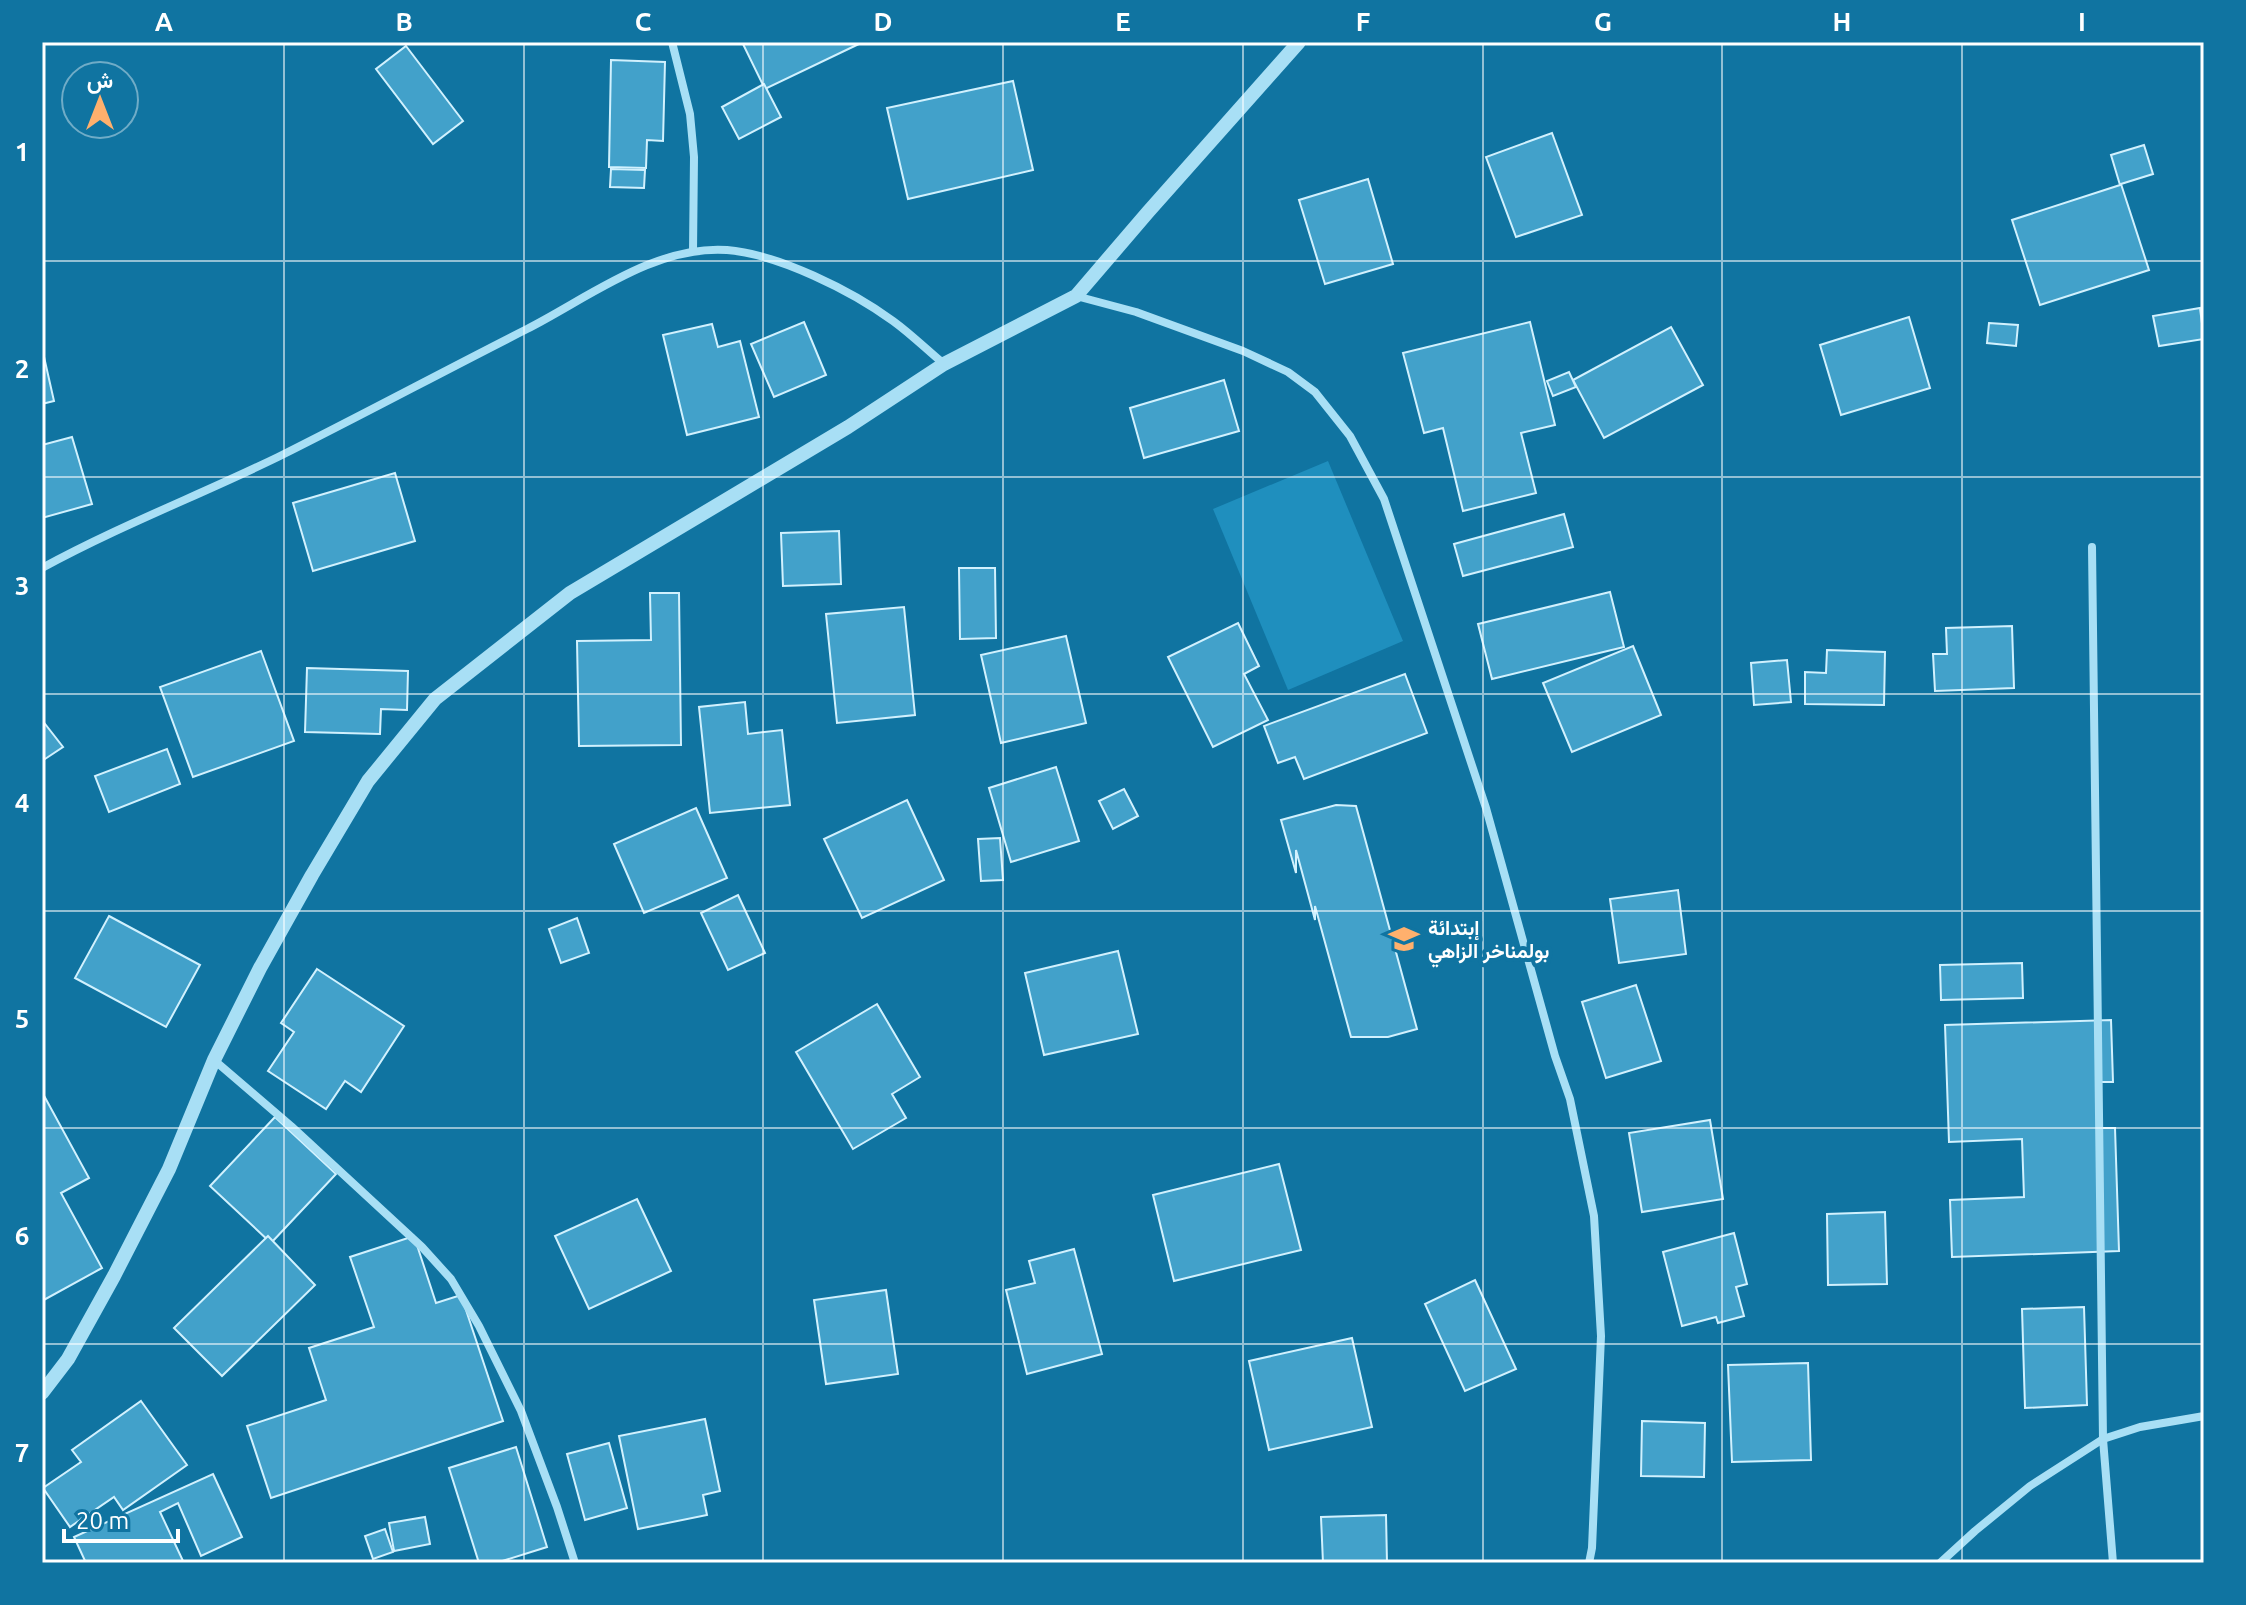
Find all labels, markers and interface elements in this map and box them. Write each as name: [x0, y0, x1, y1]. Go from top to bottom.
text: A: [155, 7, 174, 36]
text: B: [395, 7, 413, 36]
text: C: [635, 7, 652, 36]
text: D: [874, 7, 892, 36]
text: E: [1115, 7, 1131, 36]
text: F: [1356, 7, 1370, 36]
text: G: [1594, 7, 1612, 36]
text: H: [1833, 7, 1851, 36]
text: I: [2078, 7, 2086, 36]
north arrow: [60, 60, 140, 140]
text: ش: [87, 67, 113, 94]
text: 1: [15, 137, 29, 166]
text: 2: [15, 354, 29, 383]
text: 3: [15, 571, 29, 600]
text: 4: [15, 788, 29, 817]
place label: إبتدائة بولمناخر الزاهي: [1428, 916, 1549, 968]
school or university icon: إبتدائة بولمناخر الزاهي: [1387, 922, 1421, 956]
text: 5: [15, 1004, 29, 1033]
text: 6: [15, 1221, 29, 1250]
text: 7: [15, 1438, 29, 1467]
scale bar: [64, 1493, 178, 1543]
text: 20 m: [76, 1507, 129, 1534]

